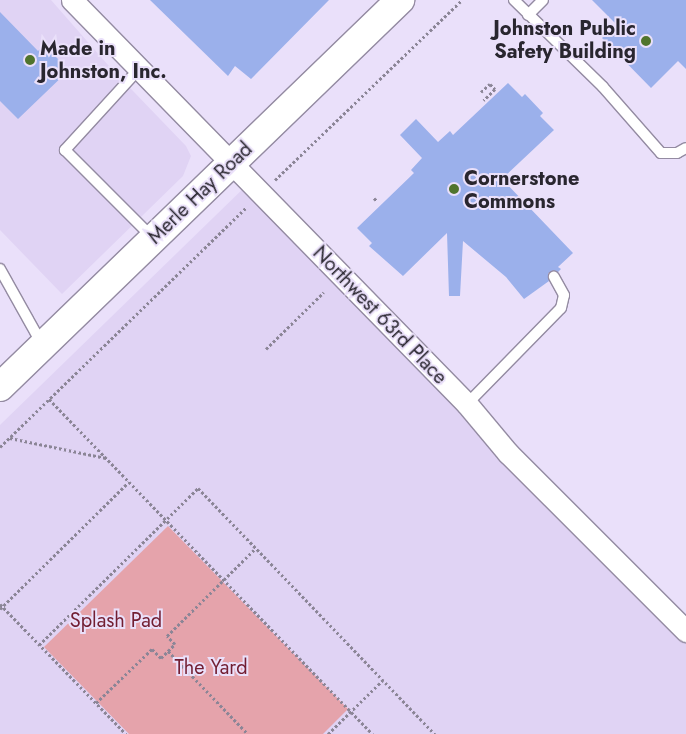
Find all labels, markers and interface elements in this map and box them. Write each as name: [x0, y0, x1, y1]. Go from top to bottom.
place label: Johnston Public Safety Building: [493, 17, 636, 64]
marker: Johnston Public Safety Building: [640, 35, 652, 47]
place label: Made in Johnston, Inc.: [40, 36, 167, 83]
marker: Made in Johnston, Inc.: [24, 54, 36, 66]
street label: Merle Hay Road: [143, 137, 257, 249]
place label: Cornerstone Commons: [464, 166, 579, 213]
marker: Cornerstone Commons: [448, 183, 460, 195]
street label: Northwest 63rd Place: [308, 241, 452, 389]
park label: Splash Pad: [70, 608, 162, 632]
park label: The Yard: [174, 655, 248, 679]

